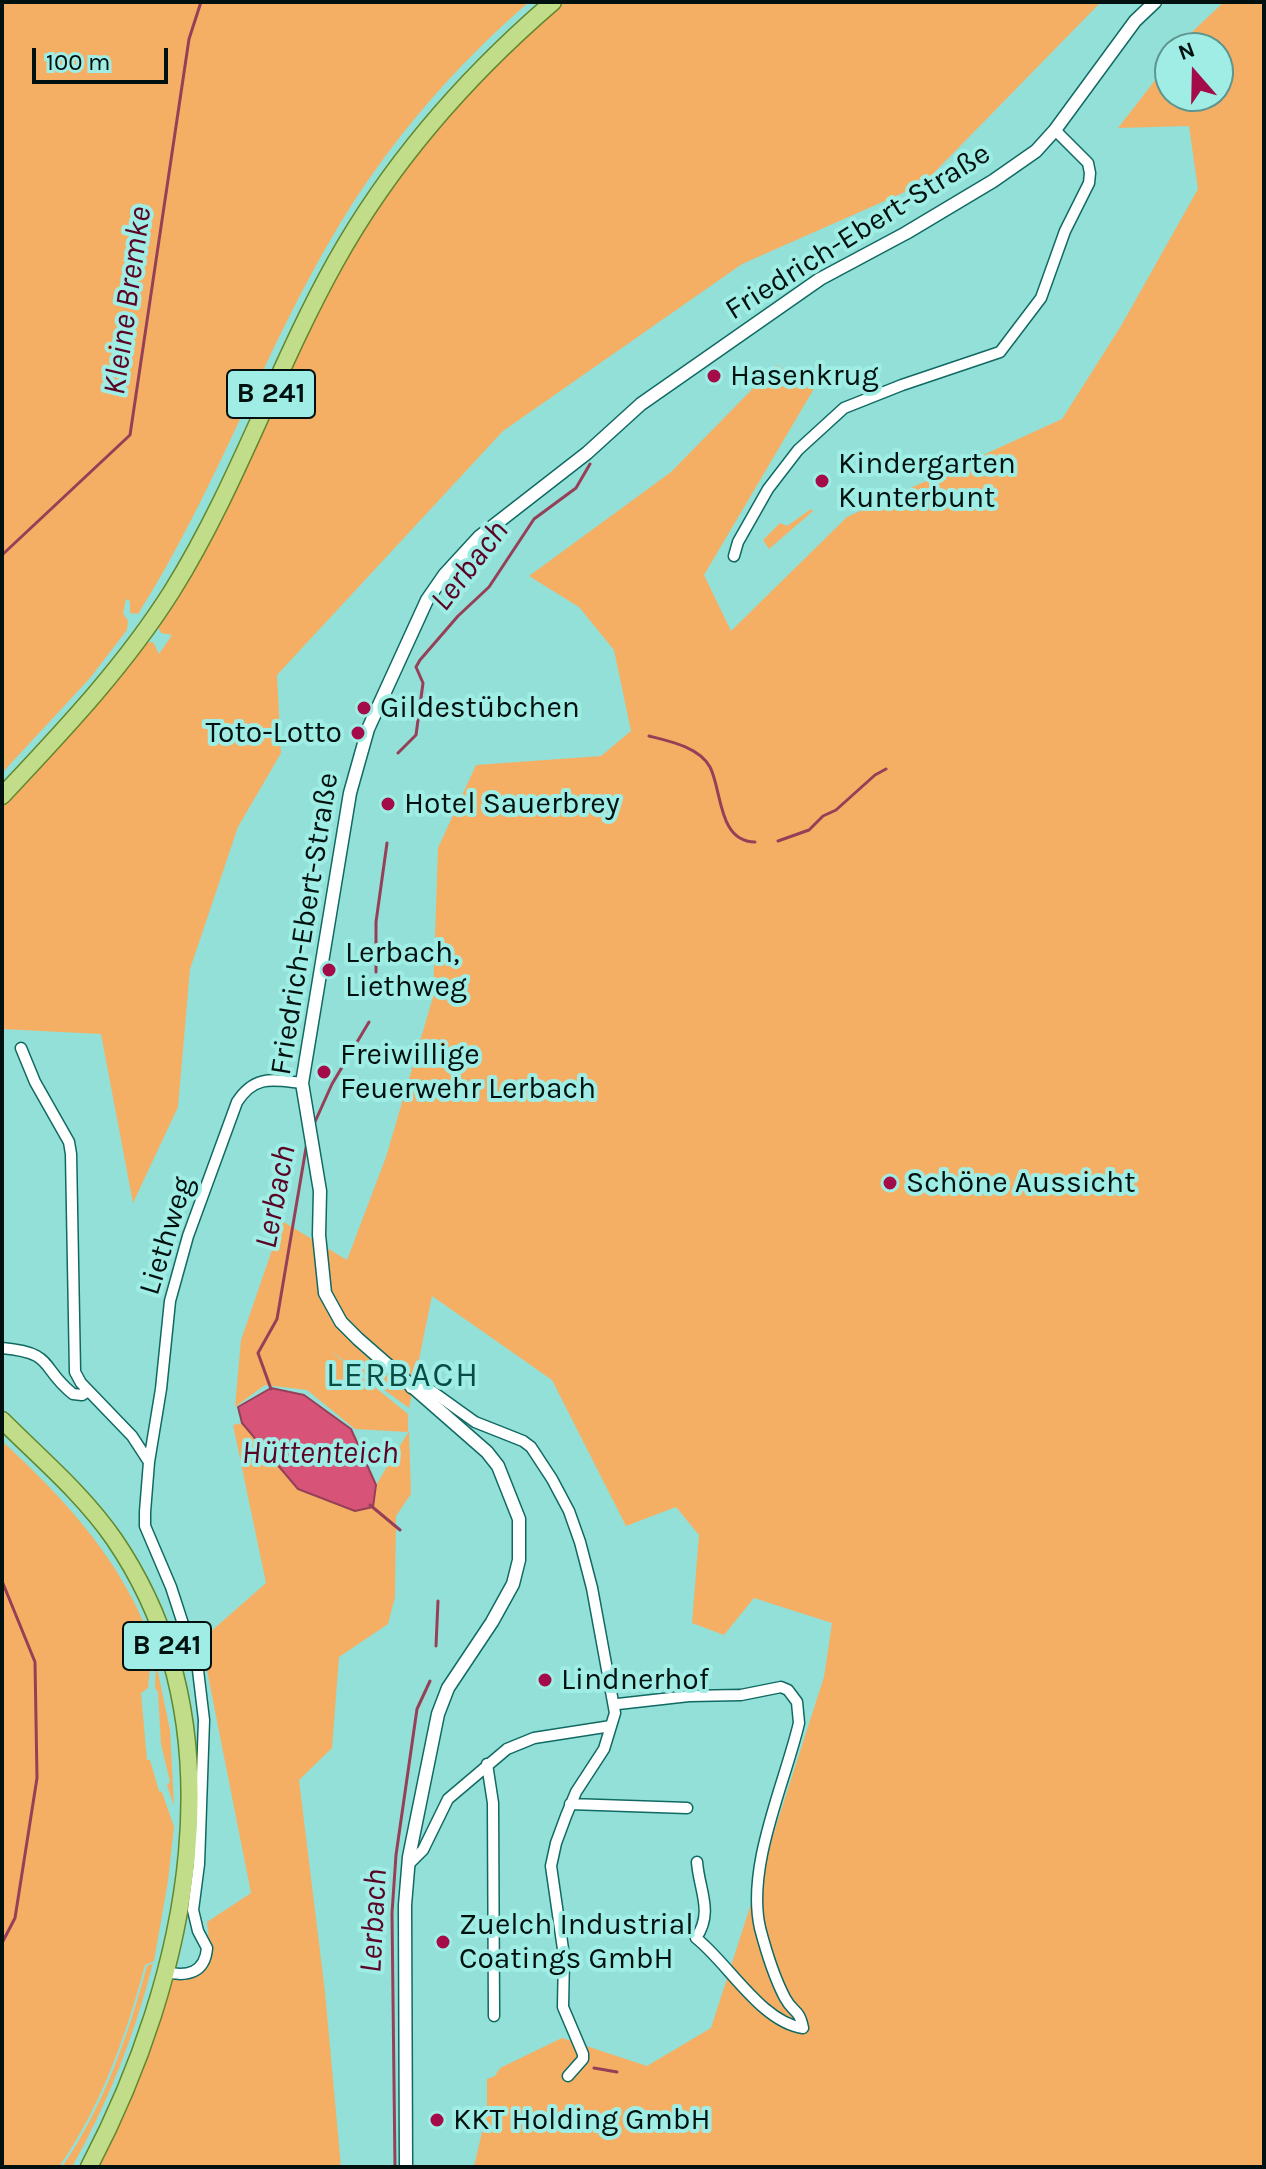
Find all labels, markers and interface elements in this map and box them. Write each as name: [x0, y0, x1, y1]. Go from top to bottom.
scale bar: [36, 32, 172, 82]
north arrow: [1154, 32, 1234, 112]
text: N: [1175, 36, 1198, 66]
text: 100 m: [46, 48, 111, 76]
street label: Friedrich-Ebert-Straße: [719, 136, 997, 328]
water label: Kleine Bremke: [96, 204, 160, 398]
place label: Hasenkrug: [730, 358, 879, 394]
marker: Hasenkrug: [705, 367, 723, 385]
road number: B 241: [227, 370, 315, 418]
place label: Kindergarten Kunterbunt: [838, 446, 1016, 516]
marker: Kindergarten Kunterbunt: [813, 472, 831, 490]
water label: Lerbach: [423, 513, 517, 619]
place label: Gildestübchen: [380, 690, 580, 726]
marker: Gildestübchen: [355, 699, 373, 717]
place label: Toto-Lotto: [205, 715, 342, 751]
marker: Toto-Lotto: [349, 724, 367, 742]
street label: Friedrich-Ebert-Straße: [263, 770, 347, 1078]
place label: Hotel Sauerbrey: [404, 786, 620, 822]
marker: Hotel Sauerbrey: [379, 795, 397, 813]
place label: Lerbach, Liethweg: [345, 935, 467, 1006]
marker: Lerbach, Liethweg: [320, 961, 338, 979]
place label: Freiwillige Feuerwehr Lerbach: [340, 1037, 596, 1108]
marker: Freiwillige Feuerwehr Lerbach: [315, 1063, 333, 1081]
water label: Lerbach: [247, 1142, 305, 1252]
place label: Schöne Aussicht: [906, 1165, 1135, 1201]
street label: Liethweg: [132, 1172, 202, 1300]
marker: Schöne Aussicht: [881, 1174, 899, 1192]
district label: LERBACH: [326, 1356, 480, 1396]
water label: Hüttenteich: [242, 1435, 398, 1473]
road number: B 241: [123, 1622, 211, 1670]
place label: Lindnerhof: [561, 1662, 709, 1698]
marker: Lindnerhof: [536, 1671, 554, 1689]
water label: Lerbach: [352, 1868, 396, 1974]
place label: Zuelch Industrial Coatings GmbH: [459, 1907, 694, 1978]
marker: Zuelch Industrial Coatings GmbH: [434, 1933, 452, 1951]
place label: KKT Holding GmbH: [453, 2102, 711, 2138]
marker: KKT Holding GmbH: [428, 2111, 446, 2129]

